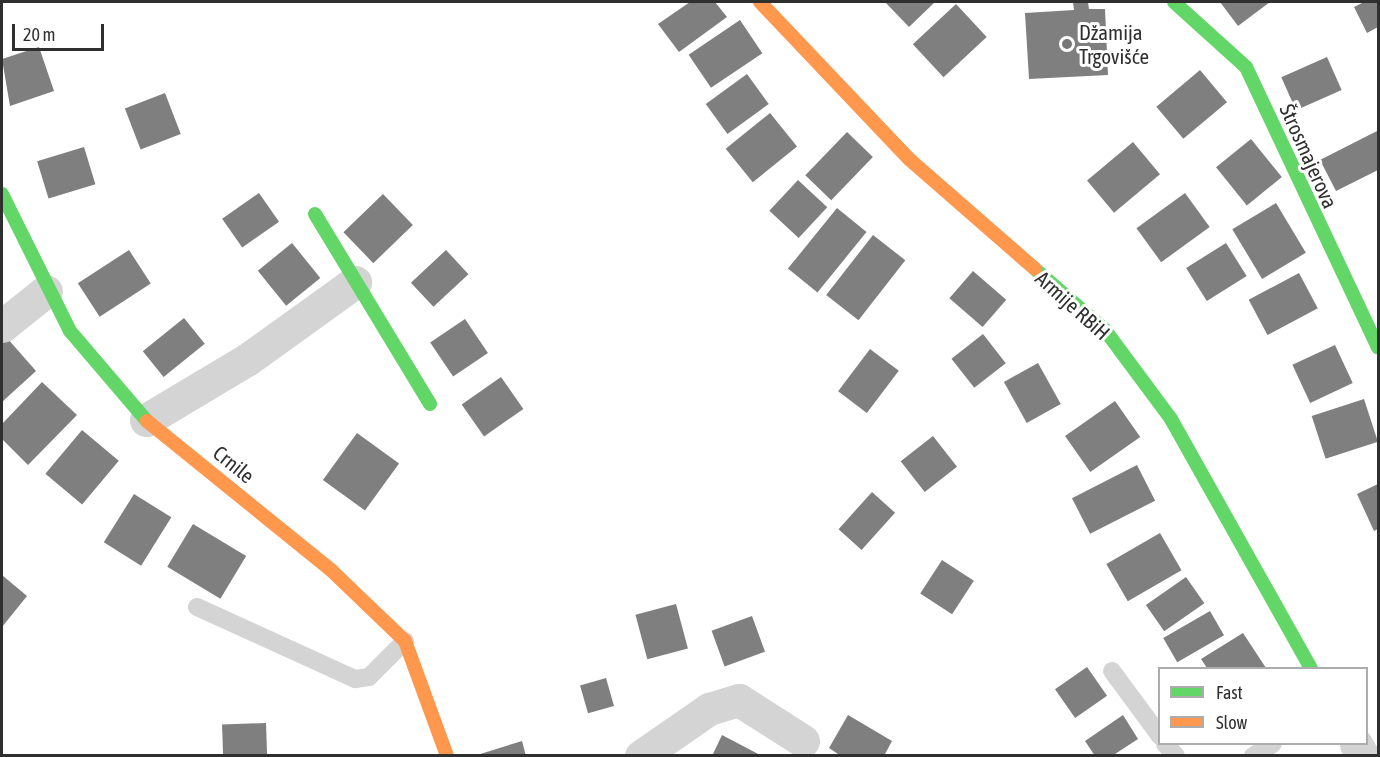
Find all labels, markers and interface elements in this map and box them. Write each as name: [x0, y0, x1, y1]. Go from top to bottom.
scale bar: [15, 12, 106, 50]
place label: Džamija Trgovišće: [1079, 19, 1149, 69]
text: 20 m: [23, 24, 55, 45]
marker: Džamija Trgovišće: [1060, 37, 1074, 51]
street label: Štrosmajerova: [1275, 100, 1343, 212]
street label: Armije RBiH: [1031, 265, 1115, 345]
street label: Crnile: [208, 440, 260, 488]
legend: [1158, 667, 1368, 745]
text: Fast: [1216, 682, 1243, 703]
text: Slow: [1216, 712, 1247, 733]

